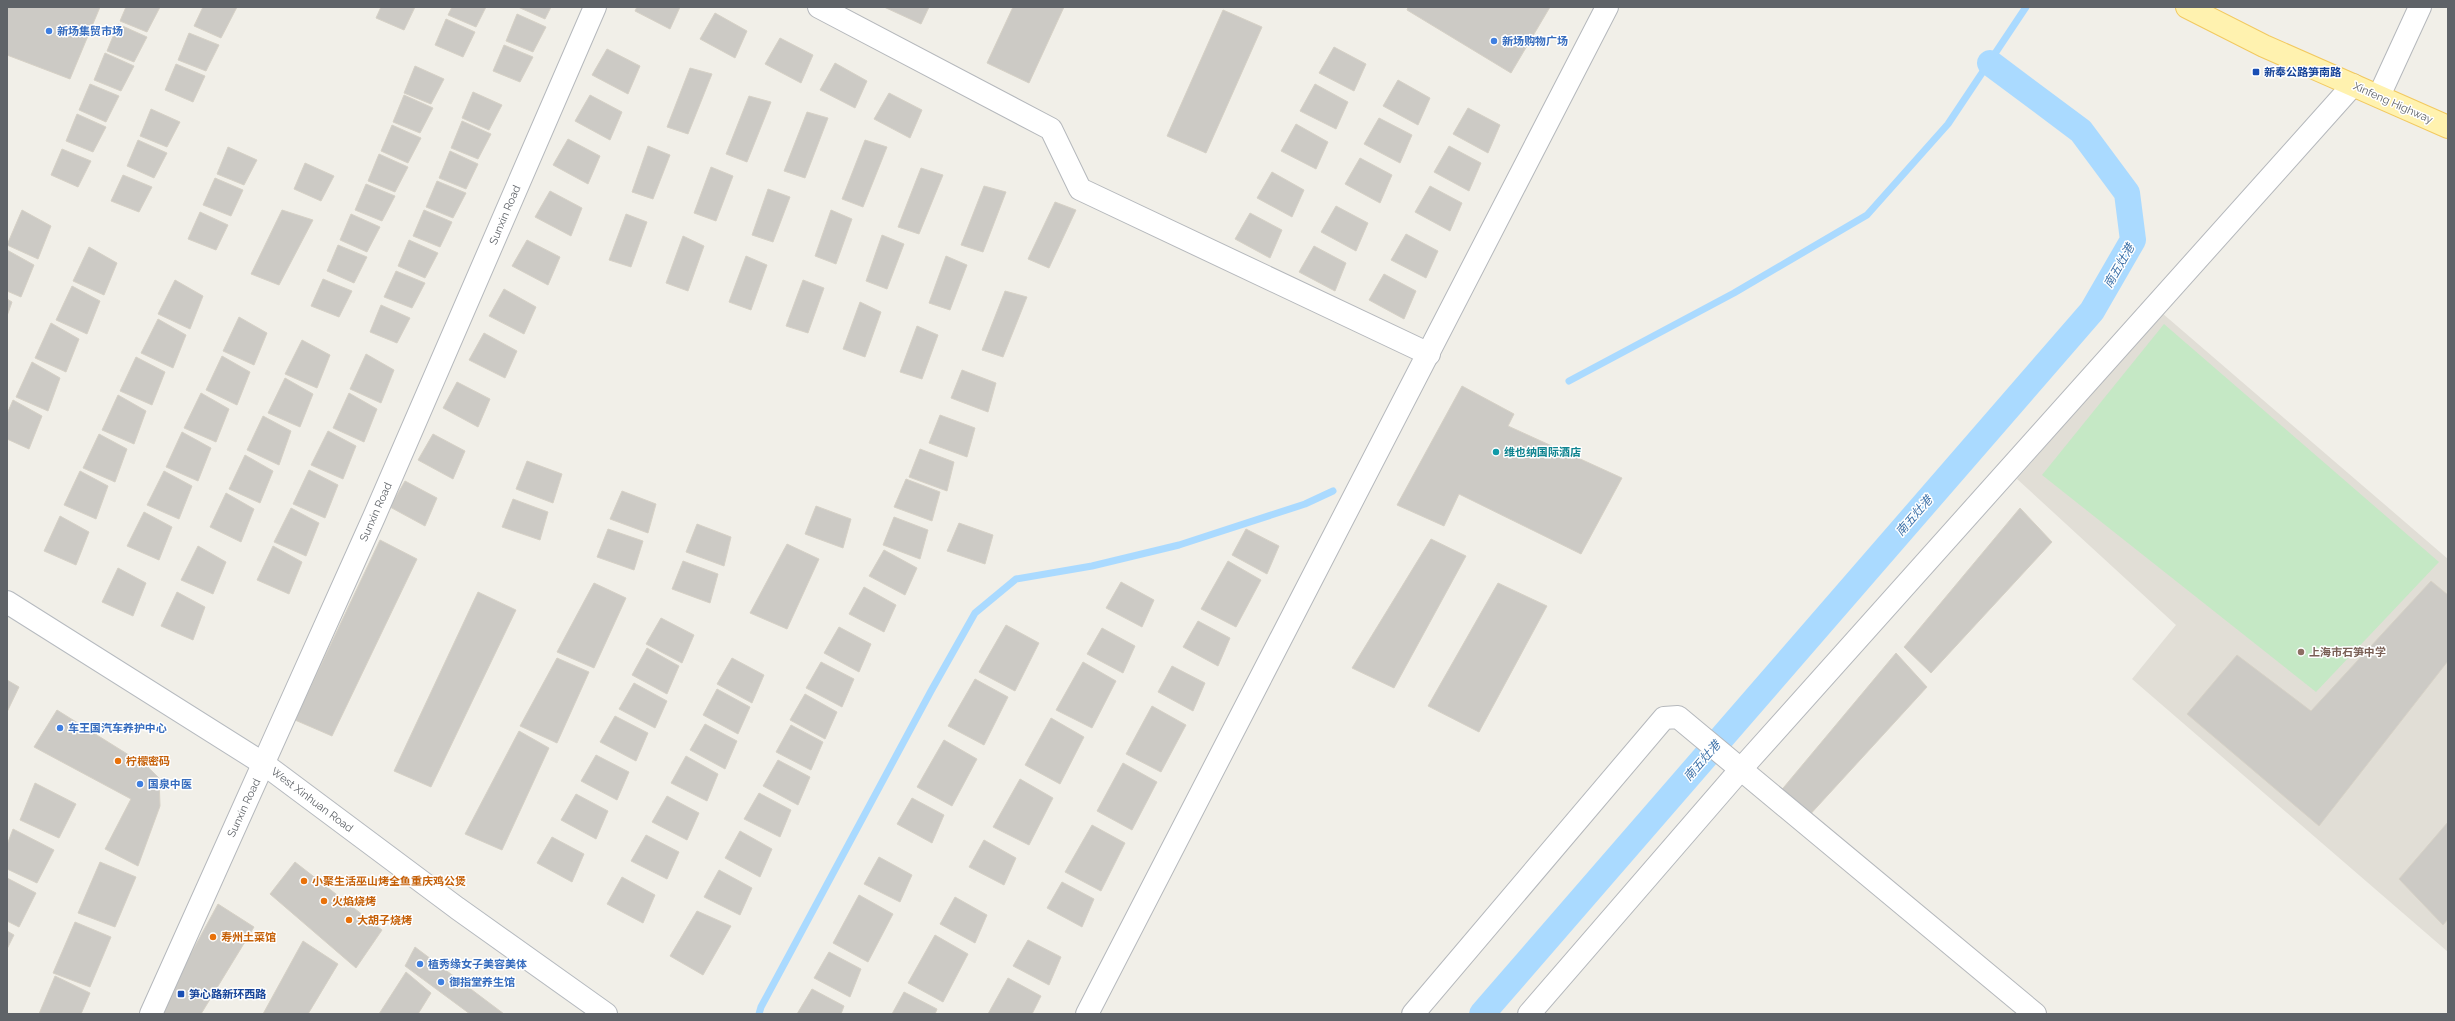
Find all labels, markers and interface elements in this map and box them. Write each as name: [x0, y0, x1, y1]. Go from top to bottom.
place label: 新场集贸市场: [57, 25, 123, 38]
marker: 新场集贸市场: [44, 26, 54, 36]
place label: 新场购物广场: [1502, 35, 1568, 48]
marker: 新场购物广场: [1489, 36, 1499, 46]
place label: 新奉公路笋南路: [2264, 66, 2342, 79]
marker: 新奉公路笋南路: [2251, 67, 2261, 77]
street label: Xinfeng Highway: [2351, 80, 2435, 126]
street label: Sunxin Road: [487, 183, 523, 247]
water label: 南五灶港: [2101, 240, 2138, 290]
place label: 维也纳国际酒店: [1504, 446, 1581, 459]
marker: 维也纳国际酒店: [1491, 447, 1501, 457]
street label: Sunxin Road: [357, 480, 395, 543]
water label: 南五灶港: [1893, 492, 1936, 539]
place label: 上海市石笋中学: [2309, 646, 2386, 659]
marker: 上海市石笋中学: [2296, 647, 2306, 657]
place label: 车王国汽车养护中心: [68, 722, 167, 735]
marker: 车王国汽车养护中心: [55, 723, 65, 733]
water label: 南五灶港: [1681, 737, 1724, 784]
place label: 柠檬密码: [126, 755, 170, 768]
marker: 柠檬密码: [113, 756, 123, 766]
street label: West Xinhuan Road: [268, 765, 356, 835]
street label: Sunxin Road: [225, 776, 263, 839]
place label: 国泉中医: [148, 778, 192, 791]
marker: 国泉中医: [135, 779, 145, 789]
place label: 小聚生活巫山烤全鱼重庆鸡公煲: [312, 875, 466, 888]
marker: 小聚生活巫山烤全鱼重庆鸡公煲: [299, 876, 309, 886]
place label: 火焰烧烤: [332, 895, 376, 908]
marker: 火焰烧烤: [319, 896, 329, 906]
place label: 大胡子烧烤: [357, 914, 412, 927]
marker: 大胡子烧烤: [344, 915, 354, 925]
place label: 寿州土菜馆: [221, 931, 276, 944]
marker: 寿州土菜馆: [208, 932, 218, 942]
place label: 植秀缘女子美容美体: [428, 958, 527, 971]
marker: 植秀缘女子美容美体: [415, 959, 425, 969]
place label: 御指堂养生馆: [449, 976, 515, 989]
marker: 御指堂养生馆: [436, 977, 446, 987]
place label: 笋心路新环西路: [189, 988, 267, 1001]
marker: 笋心路新环西路: [176, 989, 186, 999]

